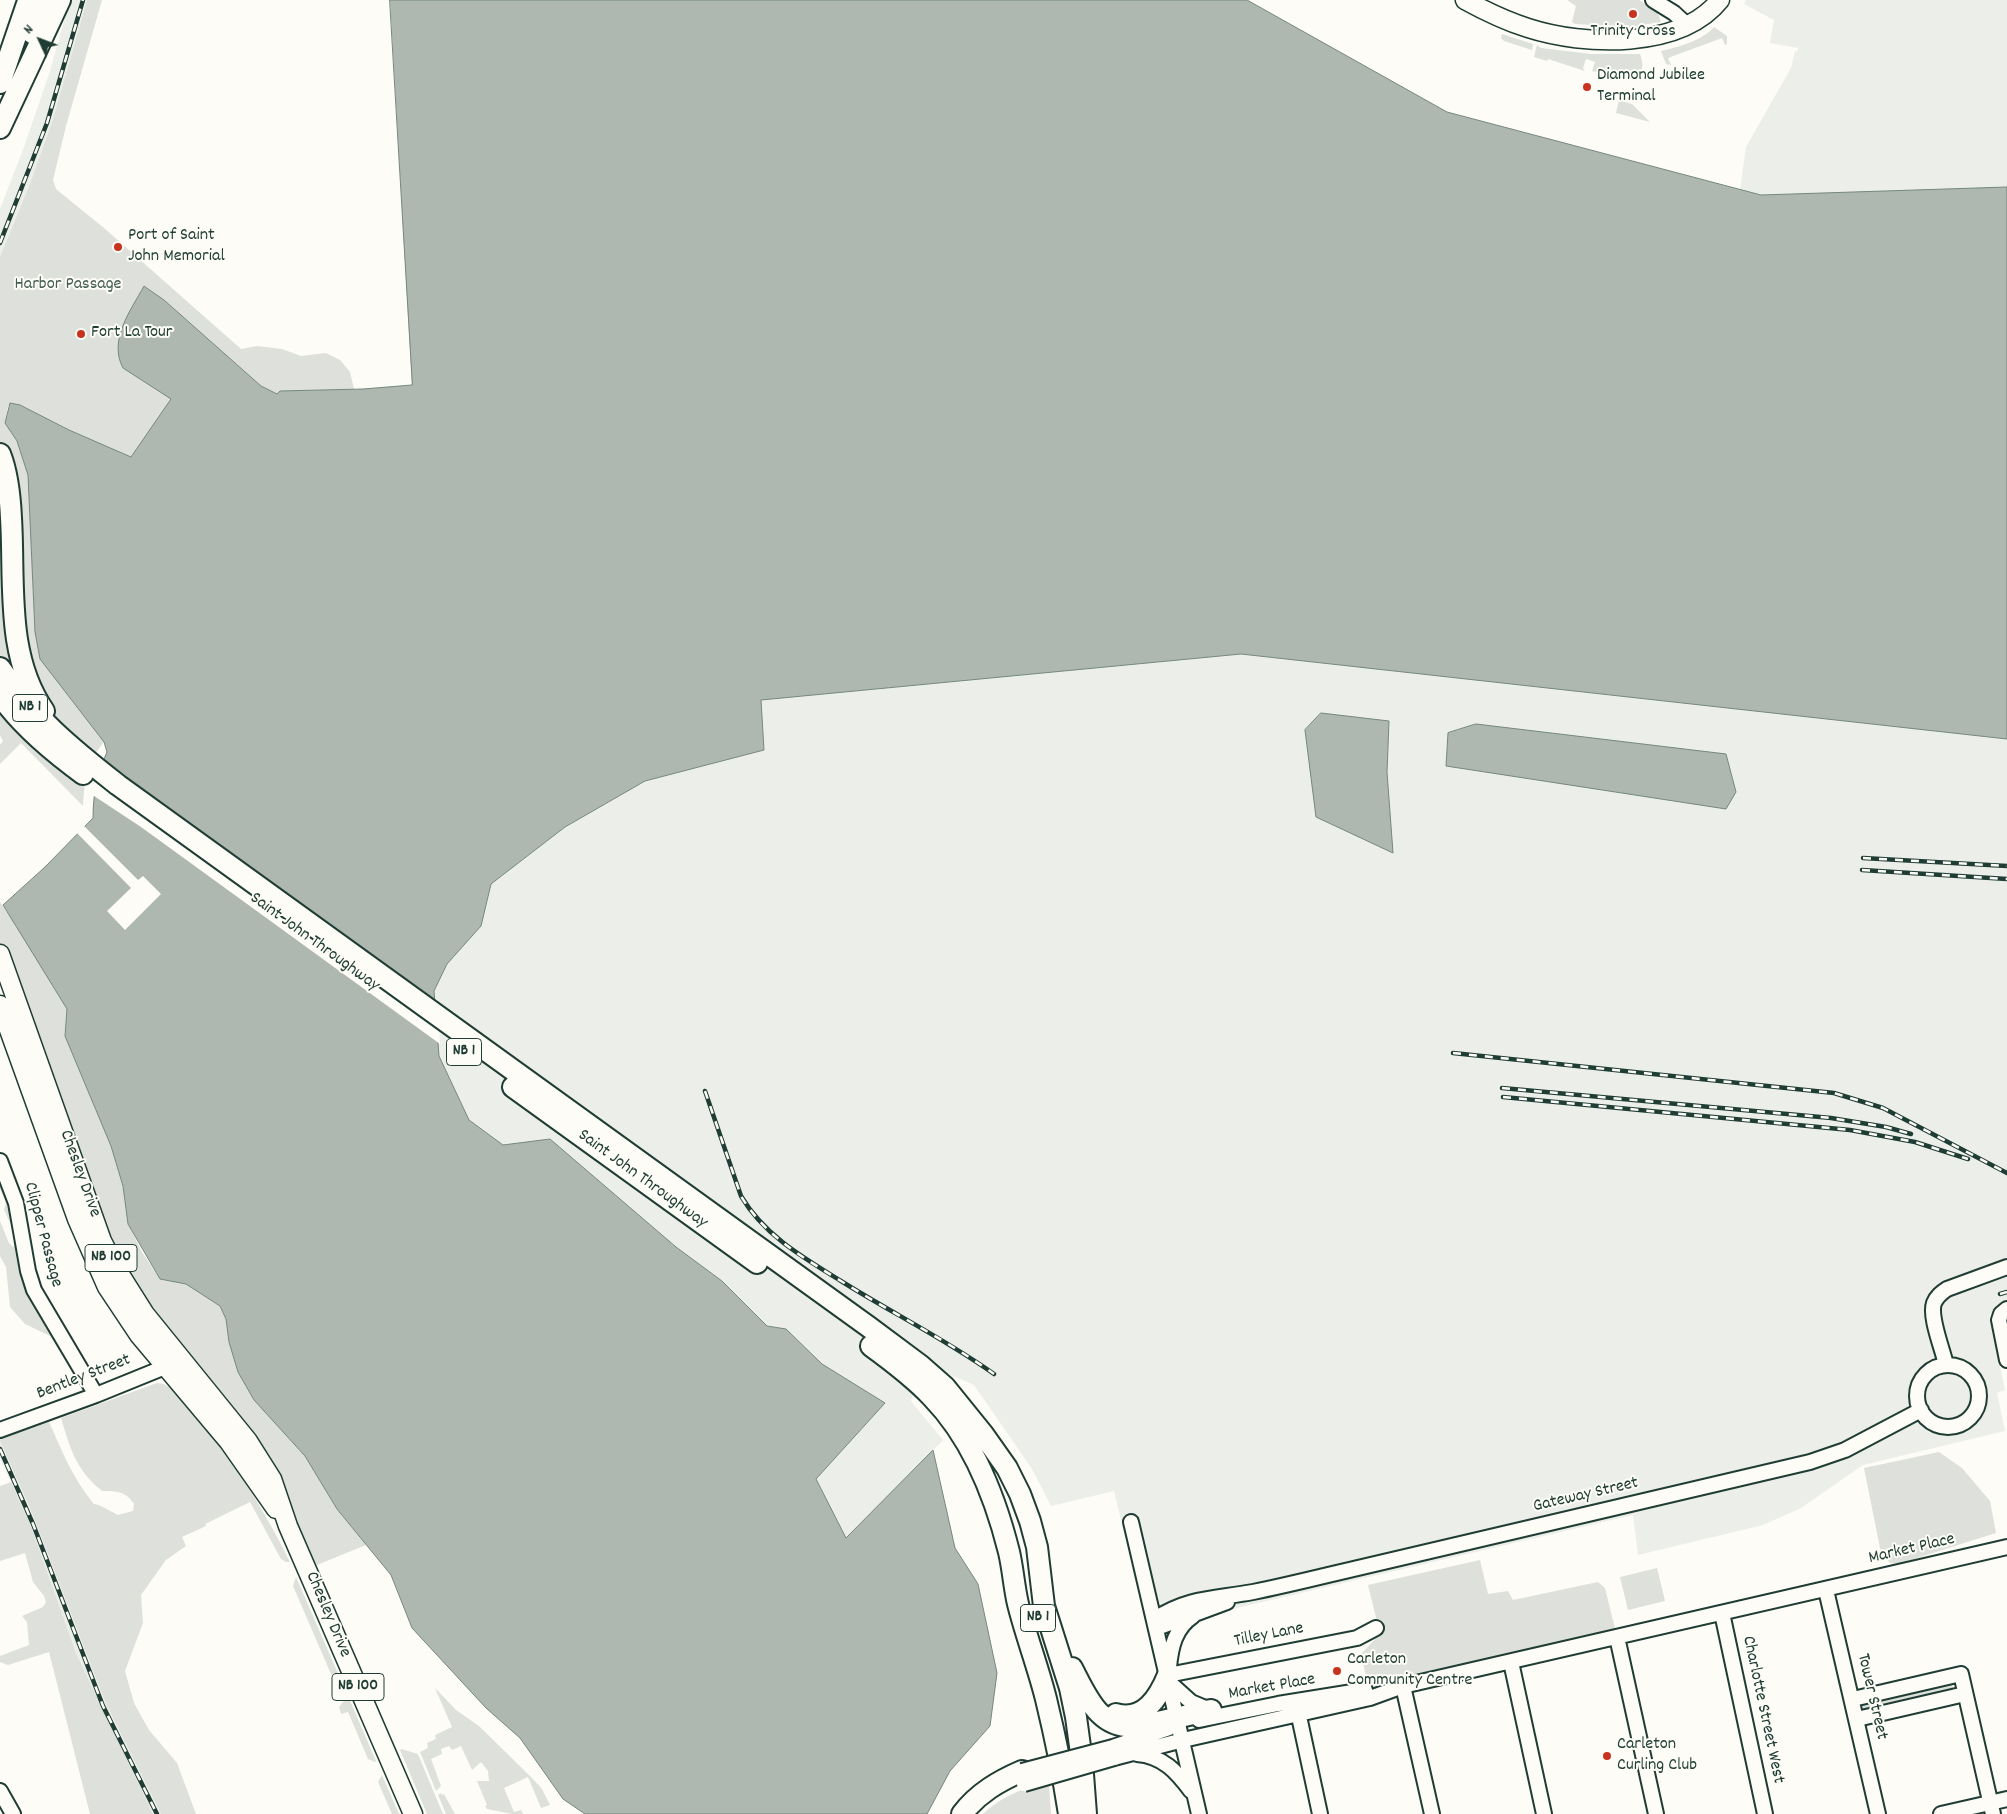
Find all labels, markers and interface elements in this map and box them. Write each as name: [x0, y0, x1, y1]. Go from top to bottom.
marker: Trinity Cross: [1627, 8, 1639, 20]
north arrow: [15, 15, 65, 65]
text: N: [19, 20, 39, 39]
place label: Trinity Cross: [1590, 22, 1676, 44]
place label: Diamond Jubilee Terminal: [1597, 66, 1705, 108]
marker: Diamond Jubilee Terminal: [1581, 81, 1593, 93]
place label: Port of Saint John Memorial: [128, 226, 225, 268]
marker: Port of Saint John Memorial: [112, 241, 124, 253]
park label: Harbor Passage: [15, 275, 121, 297]
place label: Fort La Tour: [91, 323, 172, 345]
marker: Fort La Tour: [75, 328, 87, 340]
road number: NB 1: [12, 694, 48, 721]
street label: Saint John Throughway: [245, 889, 383, 997]
road number: NB 1: [446, 1038, 482, 1066]
street label: Saint John Throughway: [573, 1126, 711, 1234]
street label: Chesley Drive: [53, 1128, 105, 1220]
street label: Clipper Passage: [18, 1180, 66, 1290]
road number: NB 100: [85, 1244, 137, 1272]
street label: Bentley Street: [34, 1350, 134, 1406]
street label: Gateway Street: [1531, 1473, 1641, 1519]
street label: Market Place: [1867, 1530, 1957, 1570]
street label: Chesley Drive: [299, 1569, 355, 1661]
road number: NB 1: [1020, 1605, 1056, 1632]
street label: Tilley Lane: [1232, 1619, 1306, 1653]
street label: Charlotte Street West: [1736, 1634, 1788, 1786]
place label: Carleton Community Centre: [1347, 1650, 1472, 1692]
street label: Tower Street: [1851, 1652, 1891, 1742]
marker: Carleton Community Centre: [1331, 1665, 1343, 1677]
street label: Market Place: [1227, 1670, 1317, 1706]
road number: NB 100: [332, 1674, 384, 1700]
place label: Carleton Curling Club: [1617, 1735, 1697, 1778]
marker: Carleton Curling Club: [1601, 1750, 1613, 1762]

